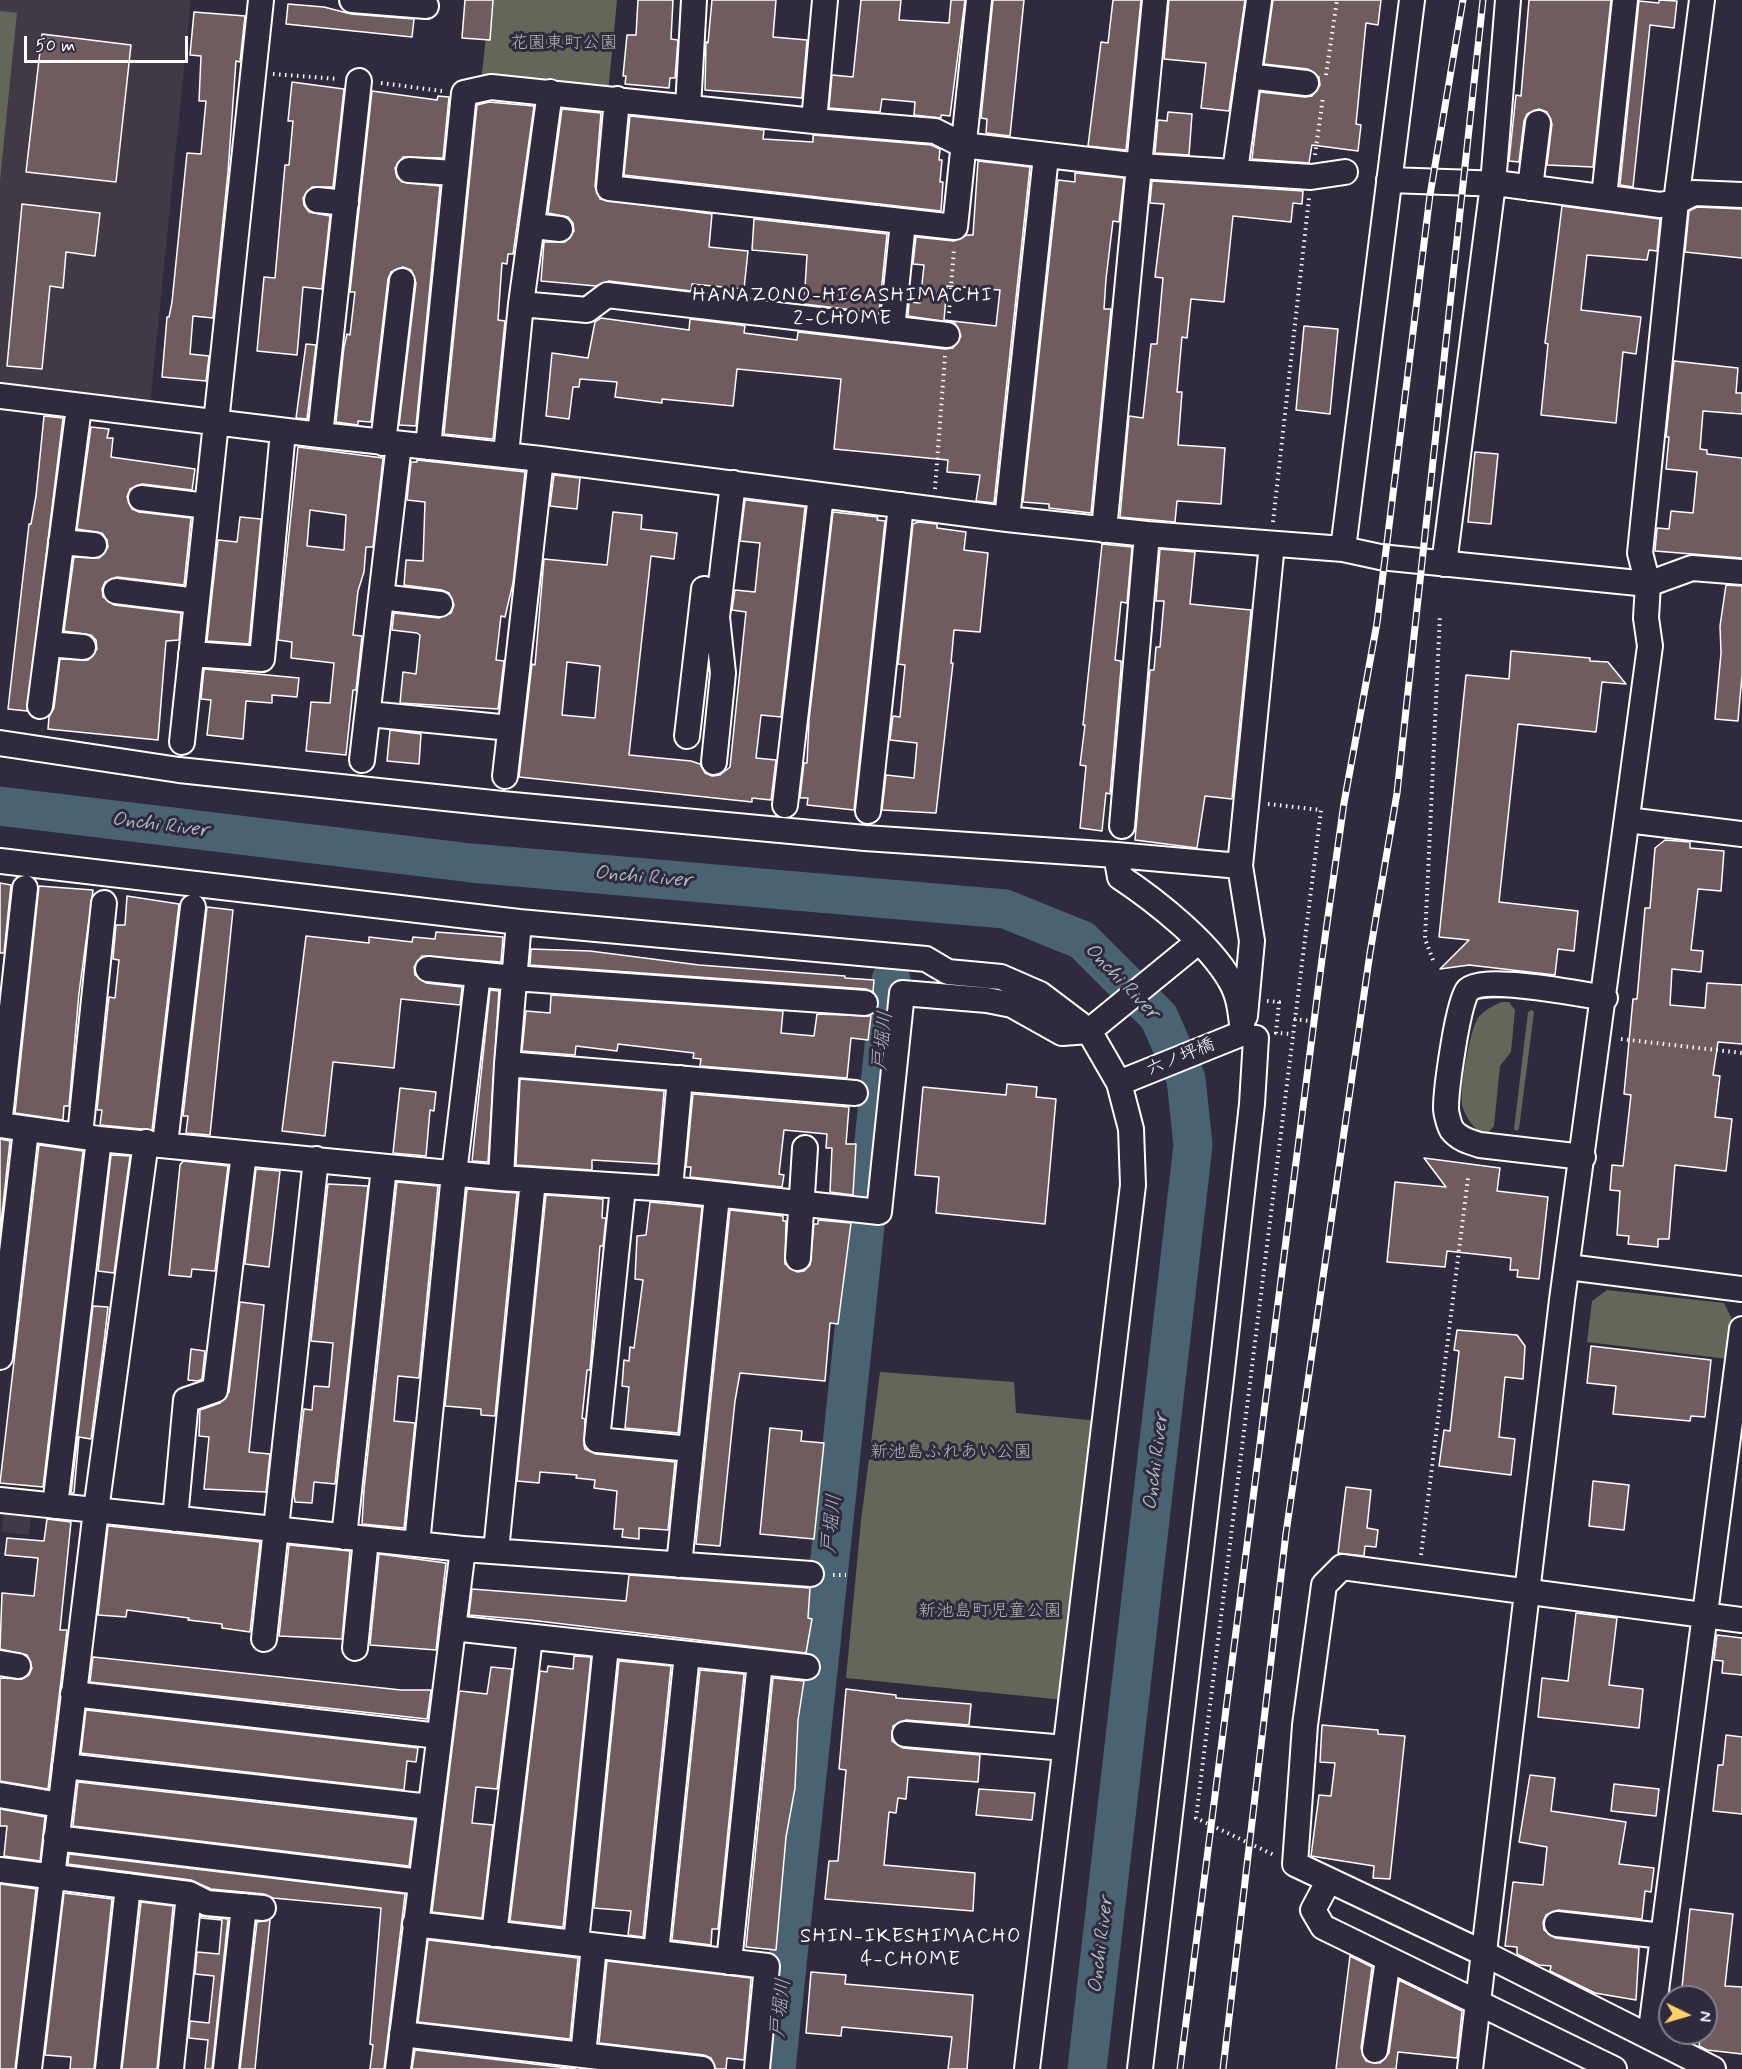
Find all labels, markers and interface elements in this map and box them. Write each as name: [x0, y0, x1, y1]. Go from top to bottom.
scale bar: [27, 24, 190, 62]
park label: 花園東町公園: [510, 33, 618, 55]
text: 50 m: [35, 34, 75, 58]
district label: HANAZONO-HIGASHIMACHI 2-CHOME: [696, 285, 990, 332]
water label: Onchi River: [110, 808, 210, 844]
water label: Onchi River: [593, 862, 693, 894]
water label: Onchi River: [1079, 939, 1163, 1025]
water label: 戸堀川: [869, 1010, 899, 1072]
street label: 六ノ坪橋: [1144, 1035, 1218, 1081]
water label: Onchi River: [1139, 1412, 1175, 1512]
park label: 新池島ふれあい公園: [870, 1442, 1032, 1464]
water label: 戸堀川: [818, 1493, 848, 1555]
park label: 新池島町児童公園: [918, 1601, 1062, 1623]
water label: Onchi River: [1084, 1895, 1120, 1995]
district label: SHIN-IKESHIMACHO 4-CHOME: [803, 1926, 1019, 1973]
water label: 戸堀川: [767, 1977, 797, 2039]
north arrow: [1658, 1985, 1718, 2045]
text: N: [1694, 2010, 1715, 2023]

